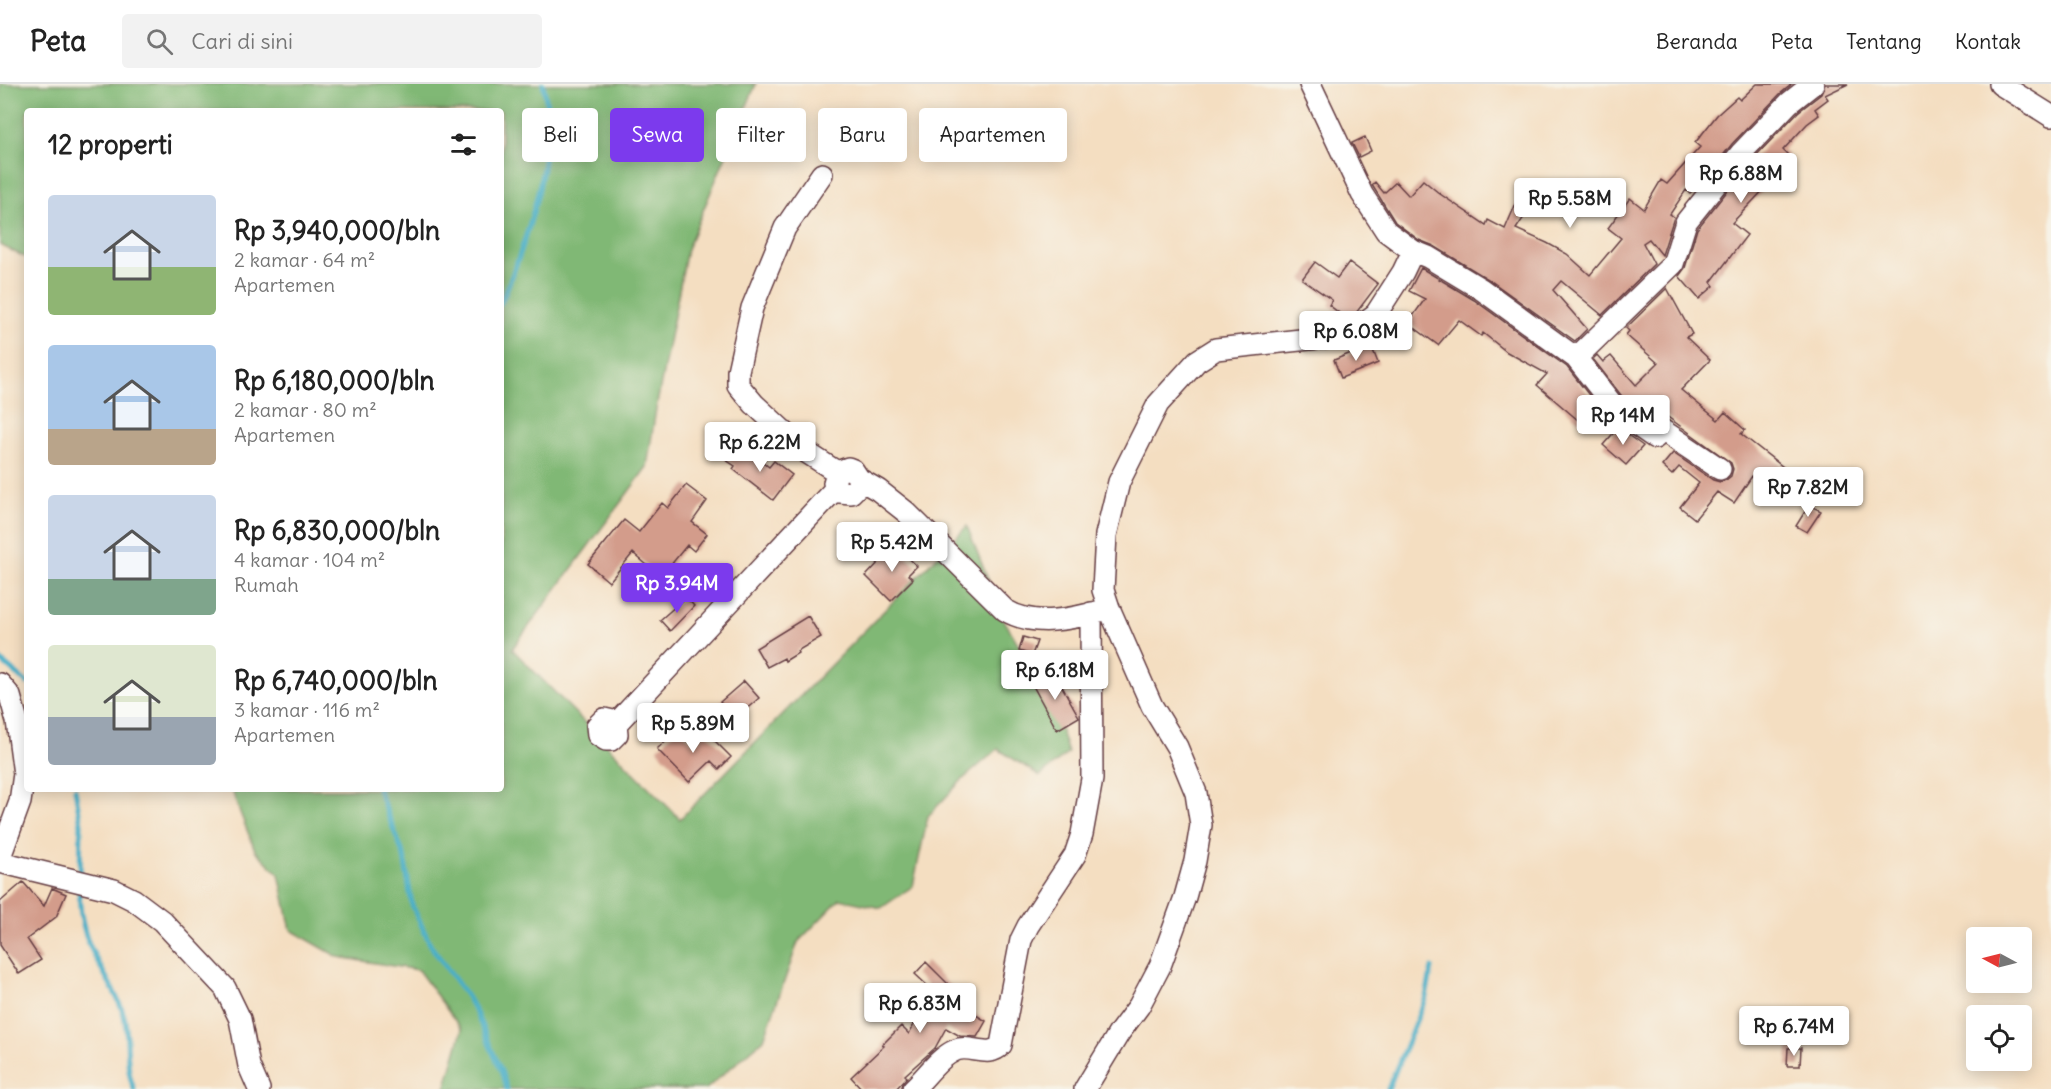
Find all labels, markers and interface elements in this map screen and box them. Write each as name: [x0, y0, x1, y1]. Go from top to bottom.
search box: [122, 14, 542, 68]
text: Peta: [30, 23, 86, 59]
icon: search: [143, 25, 176, 58]
text: Cari di sini: [191, 27, 293, 55]
text: Beranda: [1656, 28, 1738, 55]
text: Peta: [1771, 28, 1813, 55]
text: Tentang: [1846, 28, 1922, 55]
text: Kontak: [1955, 28, 2021, 55]
chip: Beli: [522, 108, 598, 162]
chip: Sewa: [610, 108, 704, 162]
chip: Filter: [716, 108, 806, 162]
chip: Baru: [818, 108, 907, 162]
chip: Apartemen: [919, 108, 1067, 162]
text: 12 properti: [48, 128, 173, 161]
icon: filters: [447, 128, 480, 161]
pin: Rp 6.88M: [1679, 153, 1803, 204]
text: Rp 6.88M: [1699, 160, 1783, 185]
pin: Rp 5.58M: [1508, 178, 1632, 229]
text: Rp 5.58M: [1528, 185, 1612, 210]
text: Rp 3,940,000/bln: [234, 214, 440, 247]
icon: home: [96, 219, 168, 291]
text: 2 kamar · 64 m²: [234, 247, 375, 272]
text: Apartemen: [234, 272, 335, 297]
pin: Rp 6.08M: [1294, 311, 1418, 362]
text: Rp 6.08M: [1313, 318, 1399, 343]
text: Rp 6,180,000/bln: [234, 364, 435, 397]
icon: home: [96, 369, 168, 441]
pin: Rp 14M: [1574, 395, 1672, 446]
text: 2 kamar · 80 m²: [234, 397, 377, 422]
text: Rp 14M: [1591, 402, 1655, 427]
text: Apartemen: [234, 422, 335, 447]
pin: Rp 6.22M: [698, 422, 822, 473]
text: Rp 6.22M: [719, 429, 801, 454]
pin: Rp 7.82M: [1746, 467, 1870, 518]
text: Rp 7.82M: [1767, 474, 1849, 499]
text: Rp 6,830,000/bln: [234, 514, 440, 547]
icon: home: [96, 519, 168, 591]
pin: Rp 5.42M: [830, 522, 954, 573]
text: Rp 5.42M: [851, 529, 933, 554]
text: 4 kamar · 104 m²: [234, 547, 385, 572]
pin: Rp 3.94M: [615, 563, 739, 614]
text: Rp 3.94M: [635, 570, 719, 595]
text: Rumah: [234, 572, 299, 597]
pin: Rp 6.18M: [993, 650, 1117, 701]
text: Rp 6.18M: [1015, 657, 1095, 682]
text: Rp 6,740,000/bln: [234, 664, 437, 697]
icon: home: [96, 669, 168, 741]
text: 3 kamar · 116 m²: [234, 697, 380, 722]
pin: Rp 5.89M: [631, 703, 755, 754]
text: Rp 5.89M: [651, 710, 735, 735]
text: Apartemen: [234, 722, 335, 747]
north arrow: [1966, 927, 2032, 993]
map controls: [1966, 927, 2032, 1071]
pin: Rp 6.83M: [858, 983, 982, 1034]
text: Rp 6.83M: [878, 990, 962, 1015]
button: locate: [1966, 1005, 2032, 1071]
pin: Rp 6.74M: [1732, 1006, 1856, 1057]
text: Rp 6.74M: [1753, 1013, 1835, 1038]

